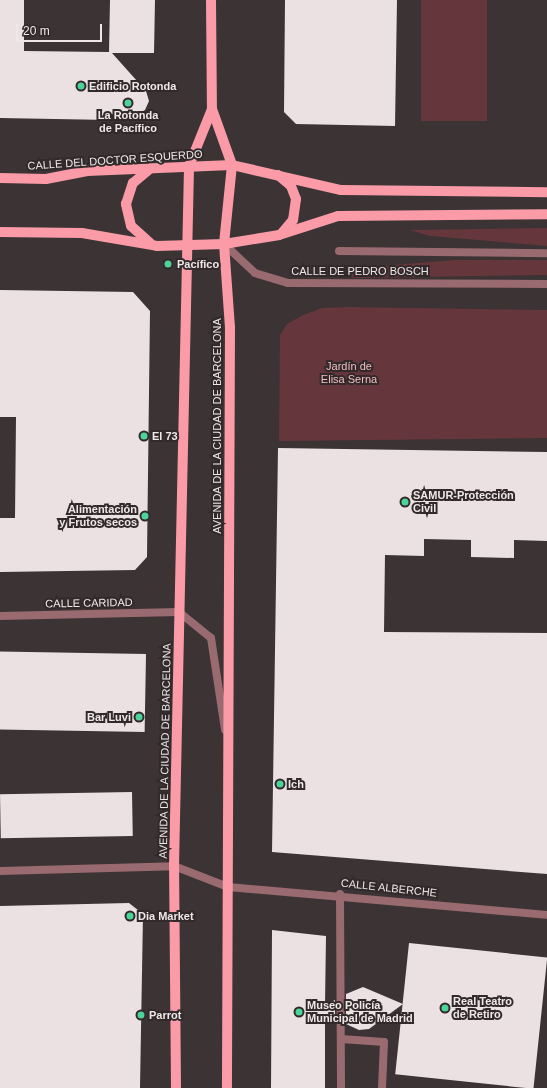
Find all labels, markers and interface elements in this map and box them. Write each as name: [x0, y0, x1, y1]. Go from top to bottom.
scale bar: [18, 16, 104, 42]
text: 20 m: [23, 24, 50, 38]
place label: Edificio Rotonda: [89, 79, 176, 93]
marker: Edificio Rotonda: [76, 81, 86, 91]
marker: La Rotonda de Pacífico: [123, 98, 133, 108]
place label: La Rotonda de Pacífico: [98, 109, 158, 135]
street label: CALLE DEL DOCTOR ESQUERDO: [27, 147, 203, 173]
place label: Pacífico: [177, 257, 219, 271]
marker: Pacífico: [162, 258, 174, 270]
street label: CALLE DE PEDRO BOSCH: [291, 264, 429, 278]
street label: AVENIDA DE LA CIUDAD DE BARCELONA: [210, 318, 224, 534]
park label: Jardín de Elisa Serna: [321, 360, 377, 386]
place label: El 73: [152, 429, 178, 443]
marker: El 73: [139, 431, 149, 441]
place label: SAMUR-Protección Civil: [413, 489, 514, 515]
marker: SAMUR-Protección Civil: [400, 497, 410, 507]
place label: Alimentación y Frutos secos: [59, 503, 137, 529]
marker: Alimentación y Frutos secos: [140, 511, 150, 521]
street label: CALLE CARIDAD: [45, 596, 133, 610]
street label: AVENIDA DE LA CIUDAD DE BARCELONA: [157, 643, 173, 859]
place label: Bar Luvi: [87, 710, 131, 724]
marker: Bar Luvi: [134, 712, 144, 722]
place label: Ich: [288, 777, 304, 791]
marker: Ich: [275, 779, 285, 789]
street label: CALLE ALBERCHE: [340, 876, 438, 900]
place label: Dia Market: [138, 909, 194, 923]
marker: Dia Market: [125, 911, 135, 921]
place label: Real Teatro de Retiro: [453, 995, 512, 1021]
place label: Museo Policía Municipal de Madrid: [307, 999, 413, 1025]
marker: Real Teatro de Retiro: [440, 1003, 450, 1013]
marker: Museo Policía Municipal de Madrid: [294, 1007, 304, 1017]
place label: Parrot: [149, 1008, 181, 1022]
marker: Parrot: [136, 1010, 146, 1020]

